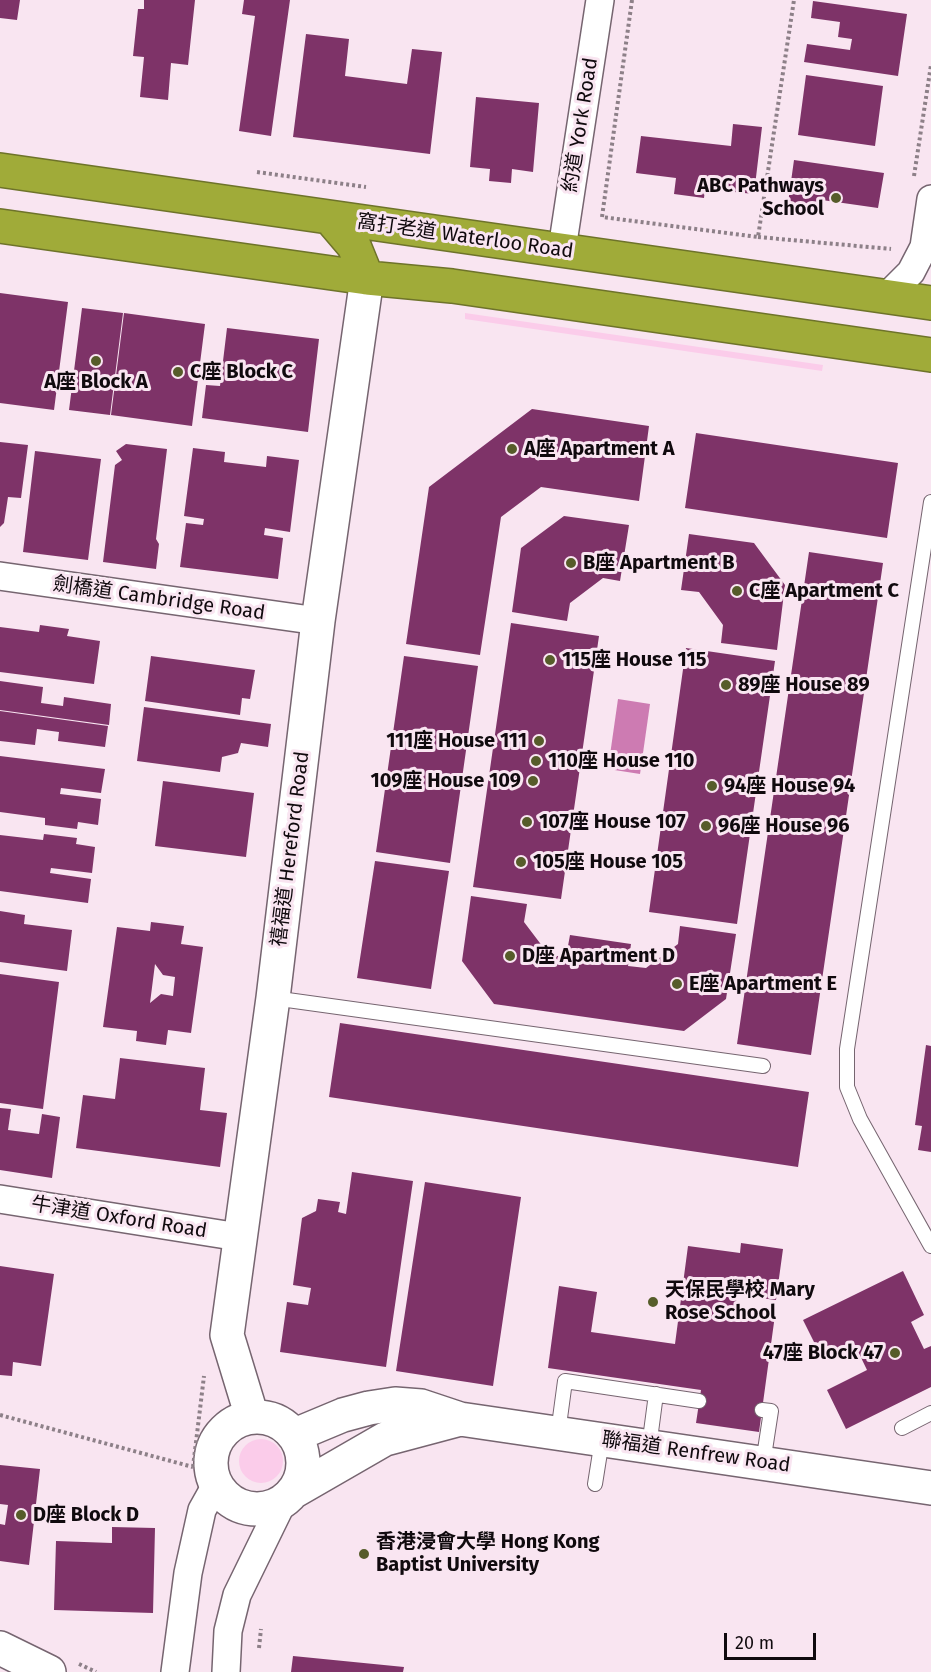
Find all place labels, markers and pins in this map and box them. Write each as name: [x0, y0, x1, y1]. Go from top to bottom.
place label: ABC Pathways School: [697, 174, 824, 221]
marker: ABC Pathways School: [829, 191, 843, 205]
marker: A座 Block A: [89, 354, 103, 368]
place label: C座 Block C: [190, 360, 293, 384]
marker: C座 Block C: [171, 365, 185, 379]
place label: A座 Block A: [44, 370, 148, 394]
place label: A座 Apartment A: [524, 437, 675, 461]
marker: A座 Apartment A: [505, 442, 519, 456]
place label: B座 Apartment B: [583, 551, 735, 575]
marker: B座 Apartment B: [564, 556, 578, 570]
place label: C座 Apartment C: [749, 579, 899, 603]
marker: C座 Apartment C: [730, 584, 744, 598]
place label: 115座 House 115: [562, 648, 706, 672]
marker: 115座 House 115: [543, 653, 557, 667]
place label: 89座 House 89: [738, 673, 870, 697]
marker: 89座 House 89: [719, 678, 733, 692]
place label: 111座 House 111: [386, 729, 527, 753]
marker: 111座 House 111: [532, 734, 546, 748]
place label: 110座 House 110: [548, 749, 694, 773]
marker: 110座 House 110: [529, 754, 543, 768]
place label: 109座 House 109: [370, 769, 521, 793]
marker: 109座 House 109: [526, 774, 540, 788]
place label: 94座 House 94: [724, 774, 855, 798]
marker: 94座 House 94: [705, 779, 719, 793]
place label: 107座 House 107: [539, 810, 685, 834]
place label: 96座 House 96: [718, 814, 850, 838]
marker: 107座 House 107: [520, 815, 534, 829]
marker: 96座 House 96: [699, 819, 713, 833]
place label: 105座 House 105: [533, 850, 683, 874]
marker: 105座 House 105: [514, 855, 528, 869]
place label: D座 Apartment D: [522, 944, 675, 968]
marker: D座 Apartment D: [503, 949, 517, 963]
place label: E座 Apartment E: [689, 972, 837, 996]
marker: E座 Apartment E: [670, 977, 684, 991]
place label: 天保民學校 Mary Rose School: [665, 1278, 815, 1325]
marker: 天保民學校 Mary Rose School: [646, 1295, 660, 1309]
place label: 47座 Block 47: [763, 1341, 883, 1365]
marker: 47座 Block 47: [888, 1346, 902, 1360]
place label: D座 Block D: [33, 1503, 139, 1527]
marker: D座 Block D: [14, 1508, 28, 1522]
place label: 香港浸會大學 Hong Kong Baptist University: [376, 1530, 600, 1577]
marker: 香港浸會大學 Hong Kong Baptist University: [357, 1547, 371, 1561]

